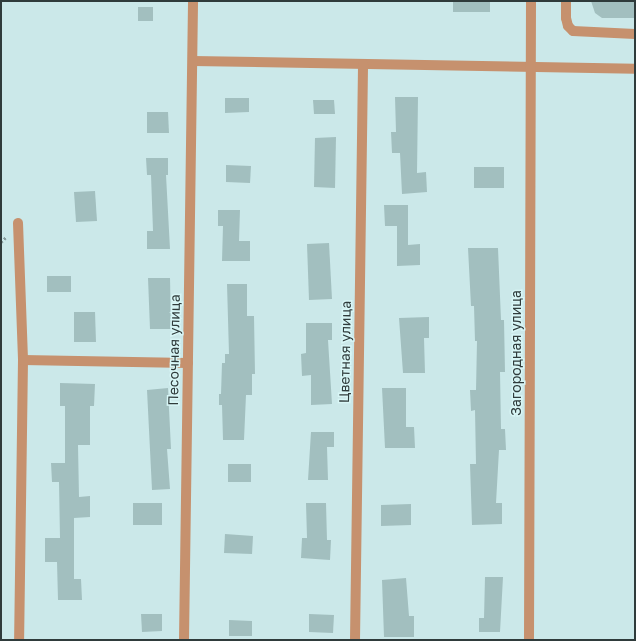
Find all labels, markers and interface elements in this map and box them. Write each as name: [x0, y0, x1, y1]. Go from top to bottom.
street label: Загородная улица: [508, 290, 524, 416]
street label: Песочная улица: [165, 294, 183, 406]
street label: Цветная улица: [336, 301, 354, 403]

